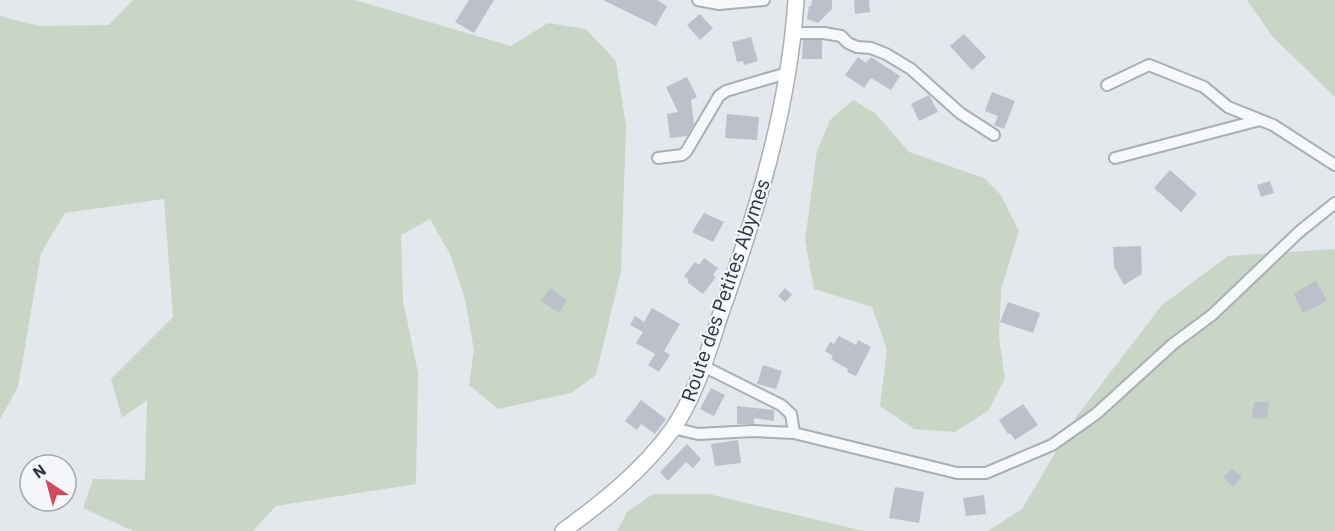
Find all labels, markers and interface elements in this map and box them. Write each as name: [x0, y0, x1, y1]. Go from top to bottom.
street label: Route des Petites Abymes: [674, 175, 776, 405]
north arrow: [18, 453, 78, 513]
text: N: [29, 459, 50, 482]

